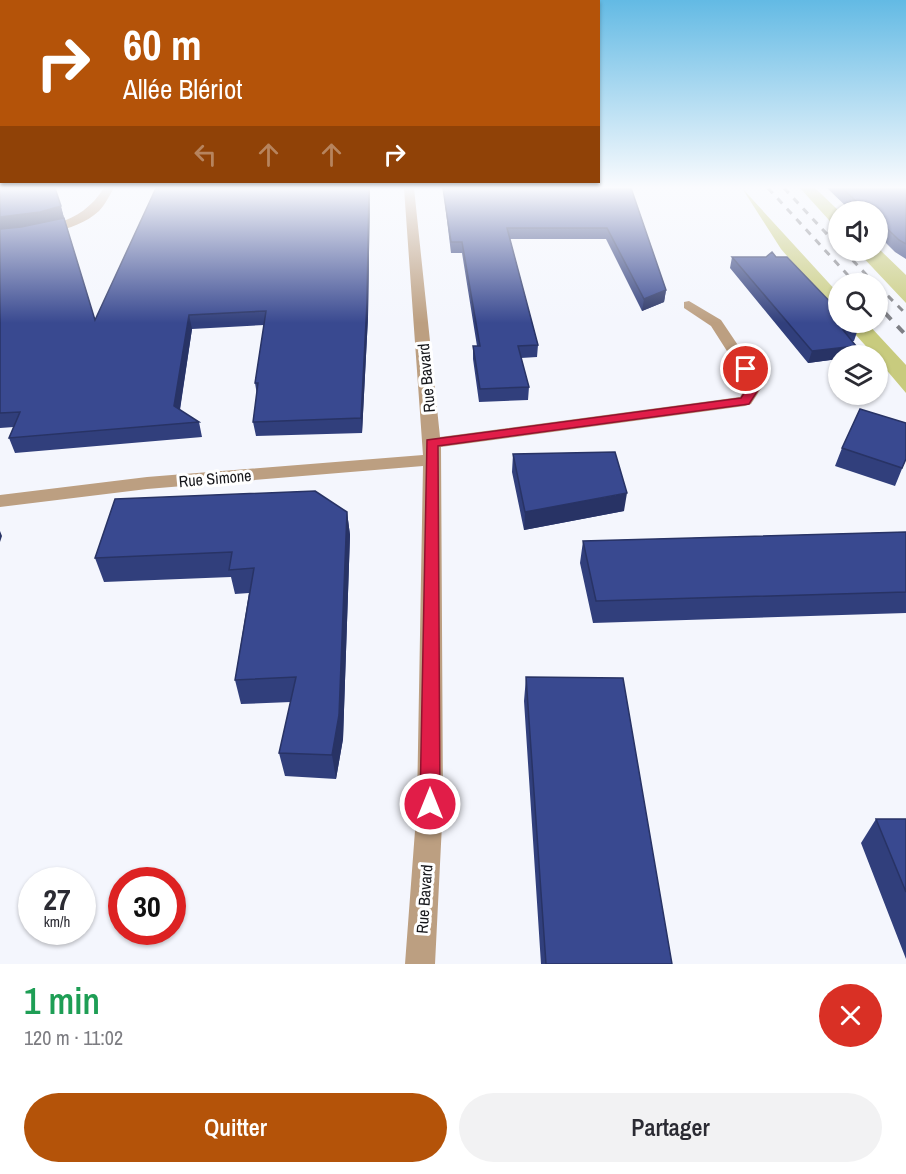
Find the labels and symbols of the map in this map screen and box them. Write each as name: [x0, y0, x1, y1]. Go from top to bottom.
street label: Rue Bavard: [412, 343, 440, 413]
pin: [720, 343, 771, 394]
street label: Rue Simone: [178, 464, 252, 492]
position arrow: [398, 772, 462, 836]
street label: Rue Bavard: [411, 864, 437, 934]
speed limit sign: 30: [108, 867, 186, 945]

